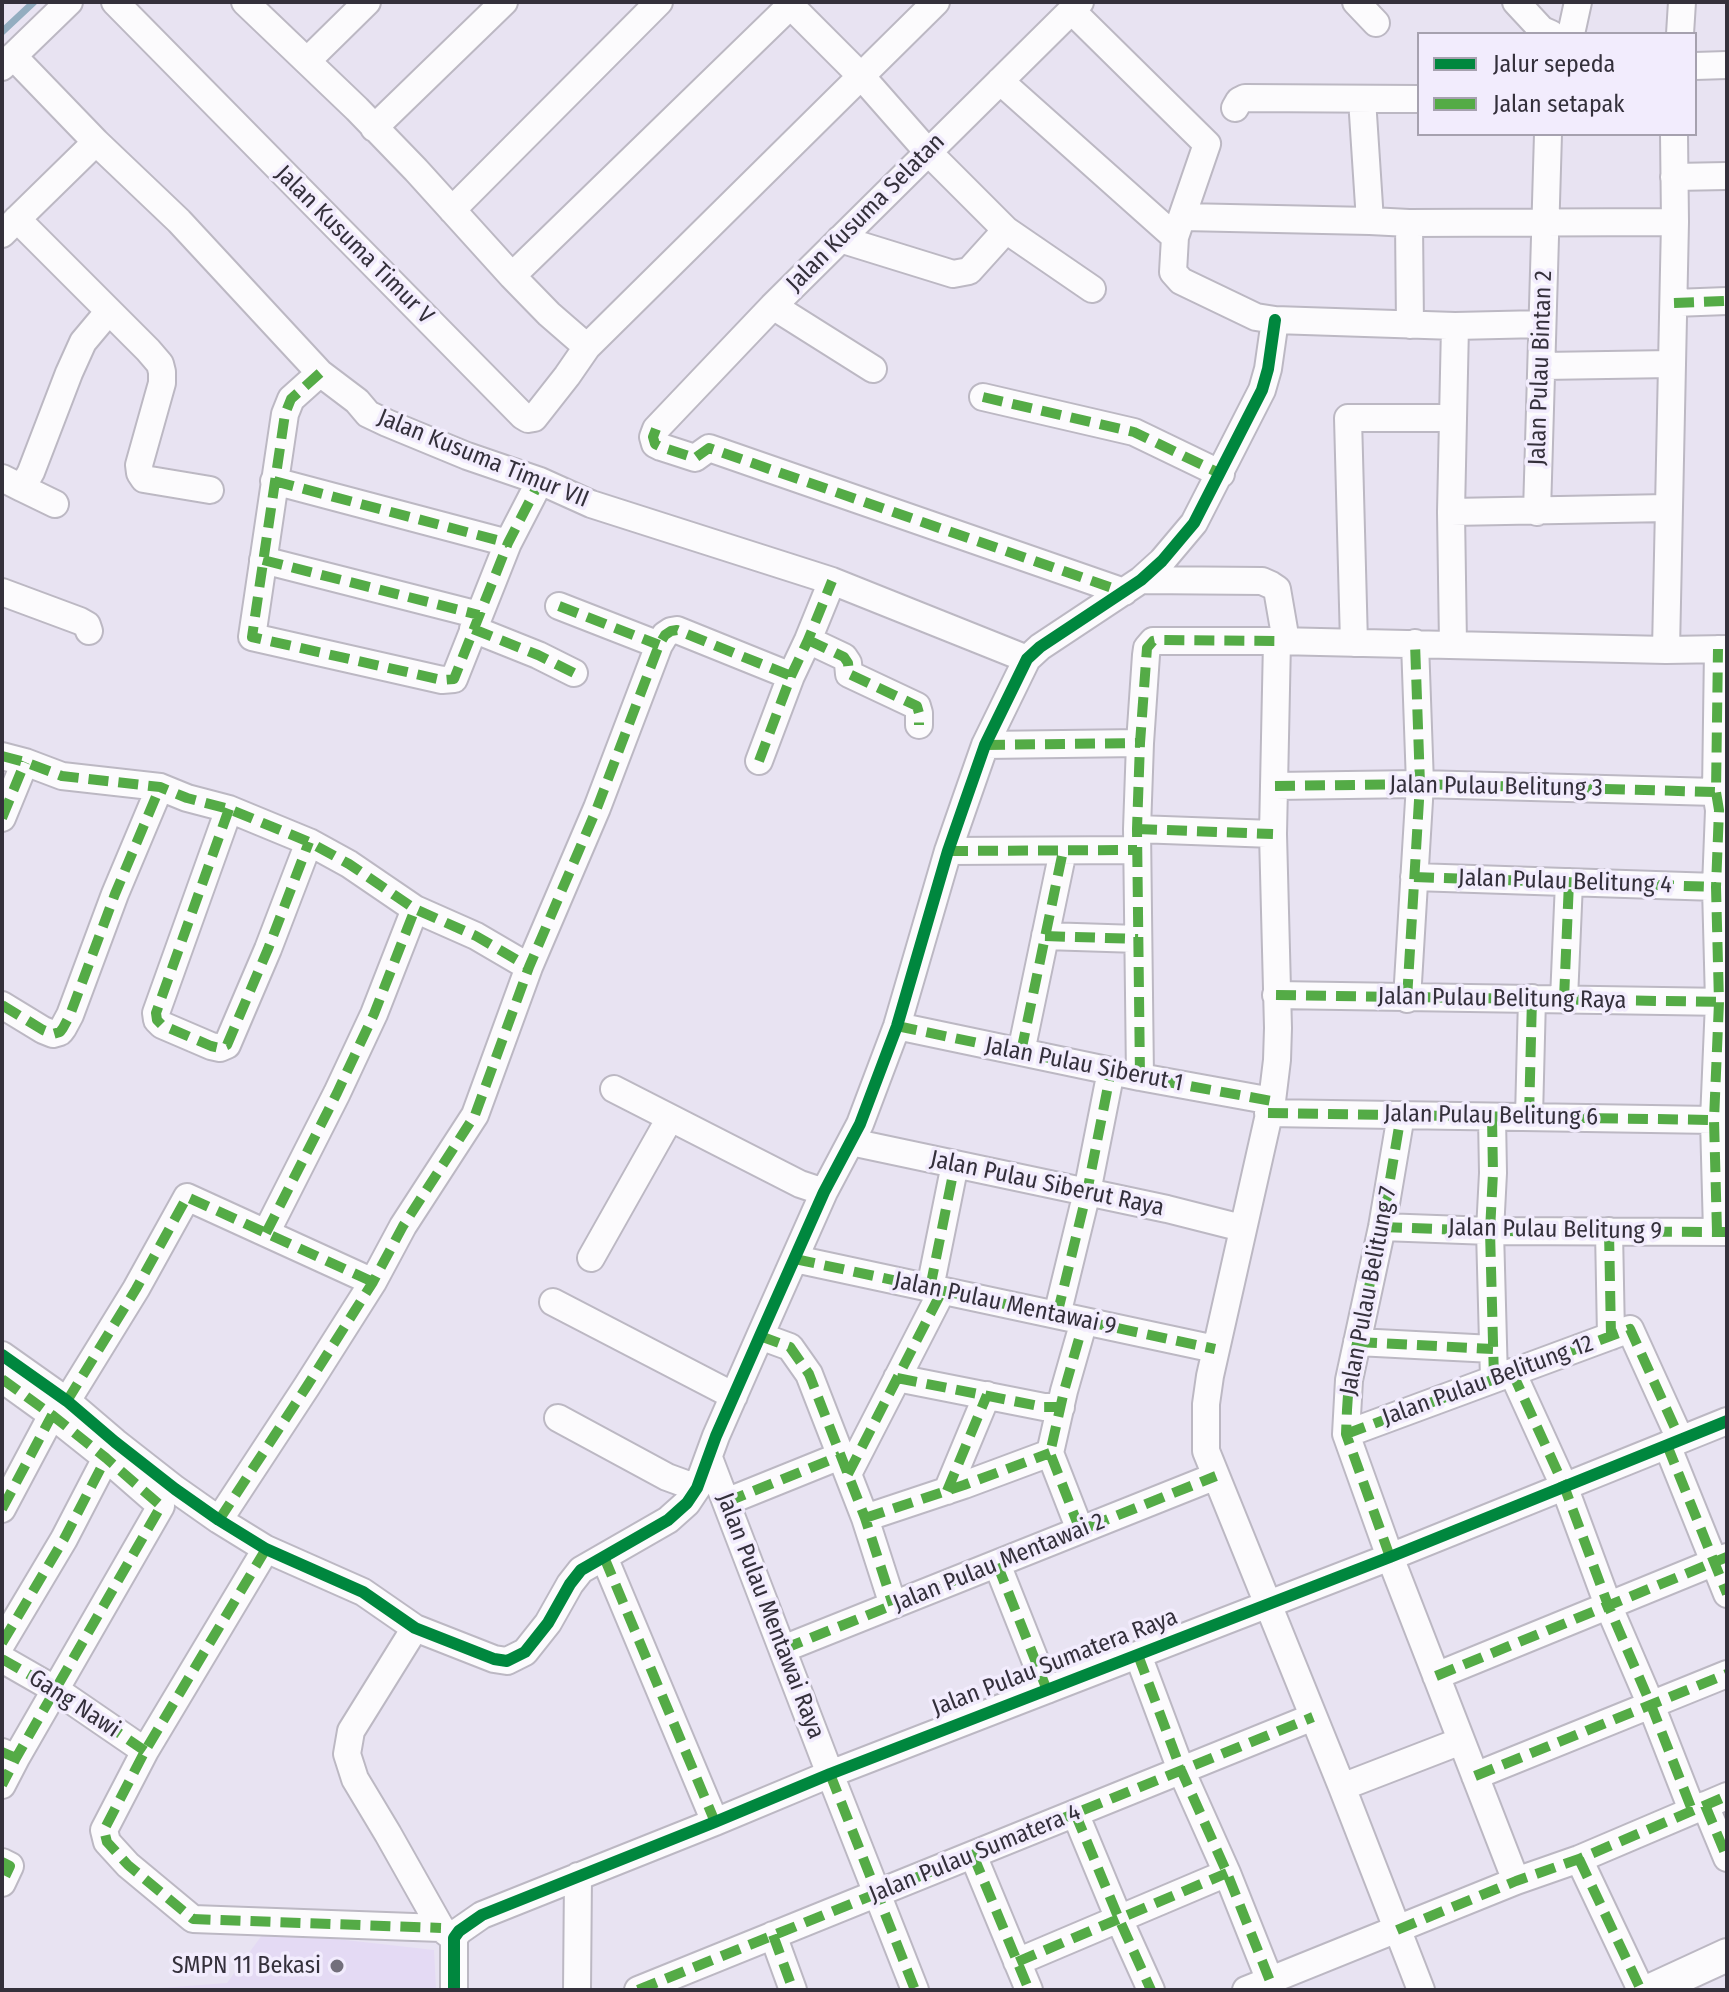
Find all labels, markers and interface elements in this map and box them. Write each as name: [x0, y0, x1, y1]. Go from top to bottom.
legend: [1417, 32, 1697, 136]
text: Jalur sepeda: [1493, 50, 1615, 78]
text: Jalan setapak: [1493, 90, 1624, 118]
street label: Jalan Kusuma Selatan: [781, 128, 951, 298]
street label: Jalan Kusuma Timur V: [269, 160, 439, 330]
street label: Jalan Pulau Bintan 2: [1523, 270, 1559, 466]
street label: Jalan Kusuma Timur VII: [373, 404, 593, 514]
street label: Jalan Pulau Belitung 3: [1389, 771, 1603, 803]
street label: Jalan Pulau Belitung 4: [1458, 864, 1672, 900]
street label: Jalan Pulau Belitung Raya: [1377, 982, 1627, 1016]
street label: Jalan Pulau Siberut 1: [982, 1032, 1186, 1098]
street label: Jalan Pulau Belitung 6: [1384, 1100, 1598, 1132]
street label: Jalan Pulau Siberut Raya: [927, 1145, 1167, 1223]
street label: Jalan Pulau Belitung 7: [1335, 1184, 1403, 1398]
street label: Jalan Pulau Belitung 9: [1448, 1214, 1662, 1246]
street label: Jalan Pulau Mentawai 9: [891, 1266, 1119, 1342]
street label: Jalan Pulau Belitung 12: [1379, 1329, 1597, 1433]
street label: Jalan Pulau Mentawai Raya: [710, 1489, 830, 1743]
street label: Jalan Pulau Mentawai 2: [889, 1507, 1109, 1619]
street label: Jalan Pulau Sumatera Raya: [928, 1603, 1182, 1723]
street label: Gang Nawi: [23, 1664, 125, 1744]
street label: Jalan Pulau Sumatera 4: [865, 1798, 1085, 1910]
place label: SMPN 11 Bekasi: [172, 1952, 321, 1980]
marker: SMPN 11 Bekasi: [328, 1957, 346, 1975]

